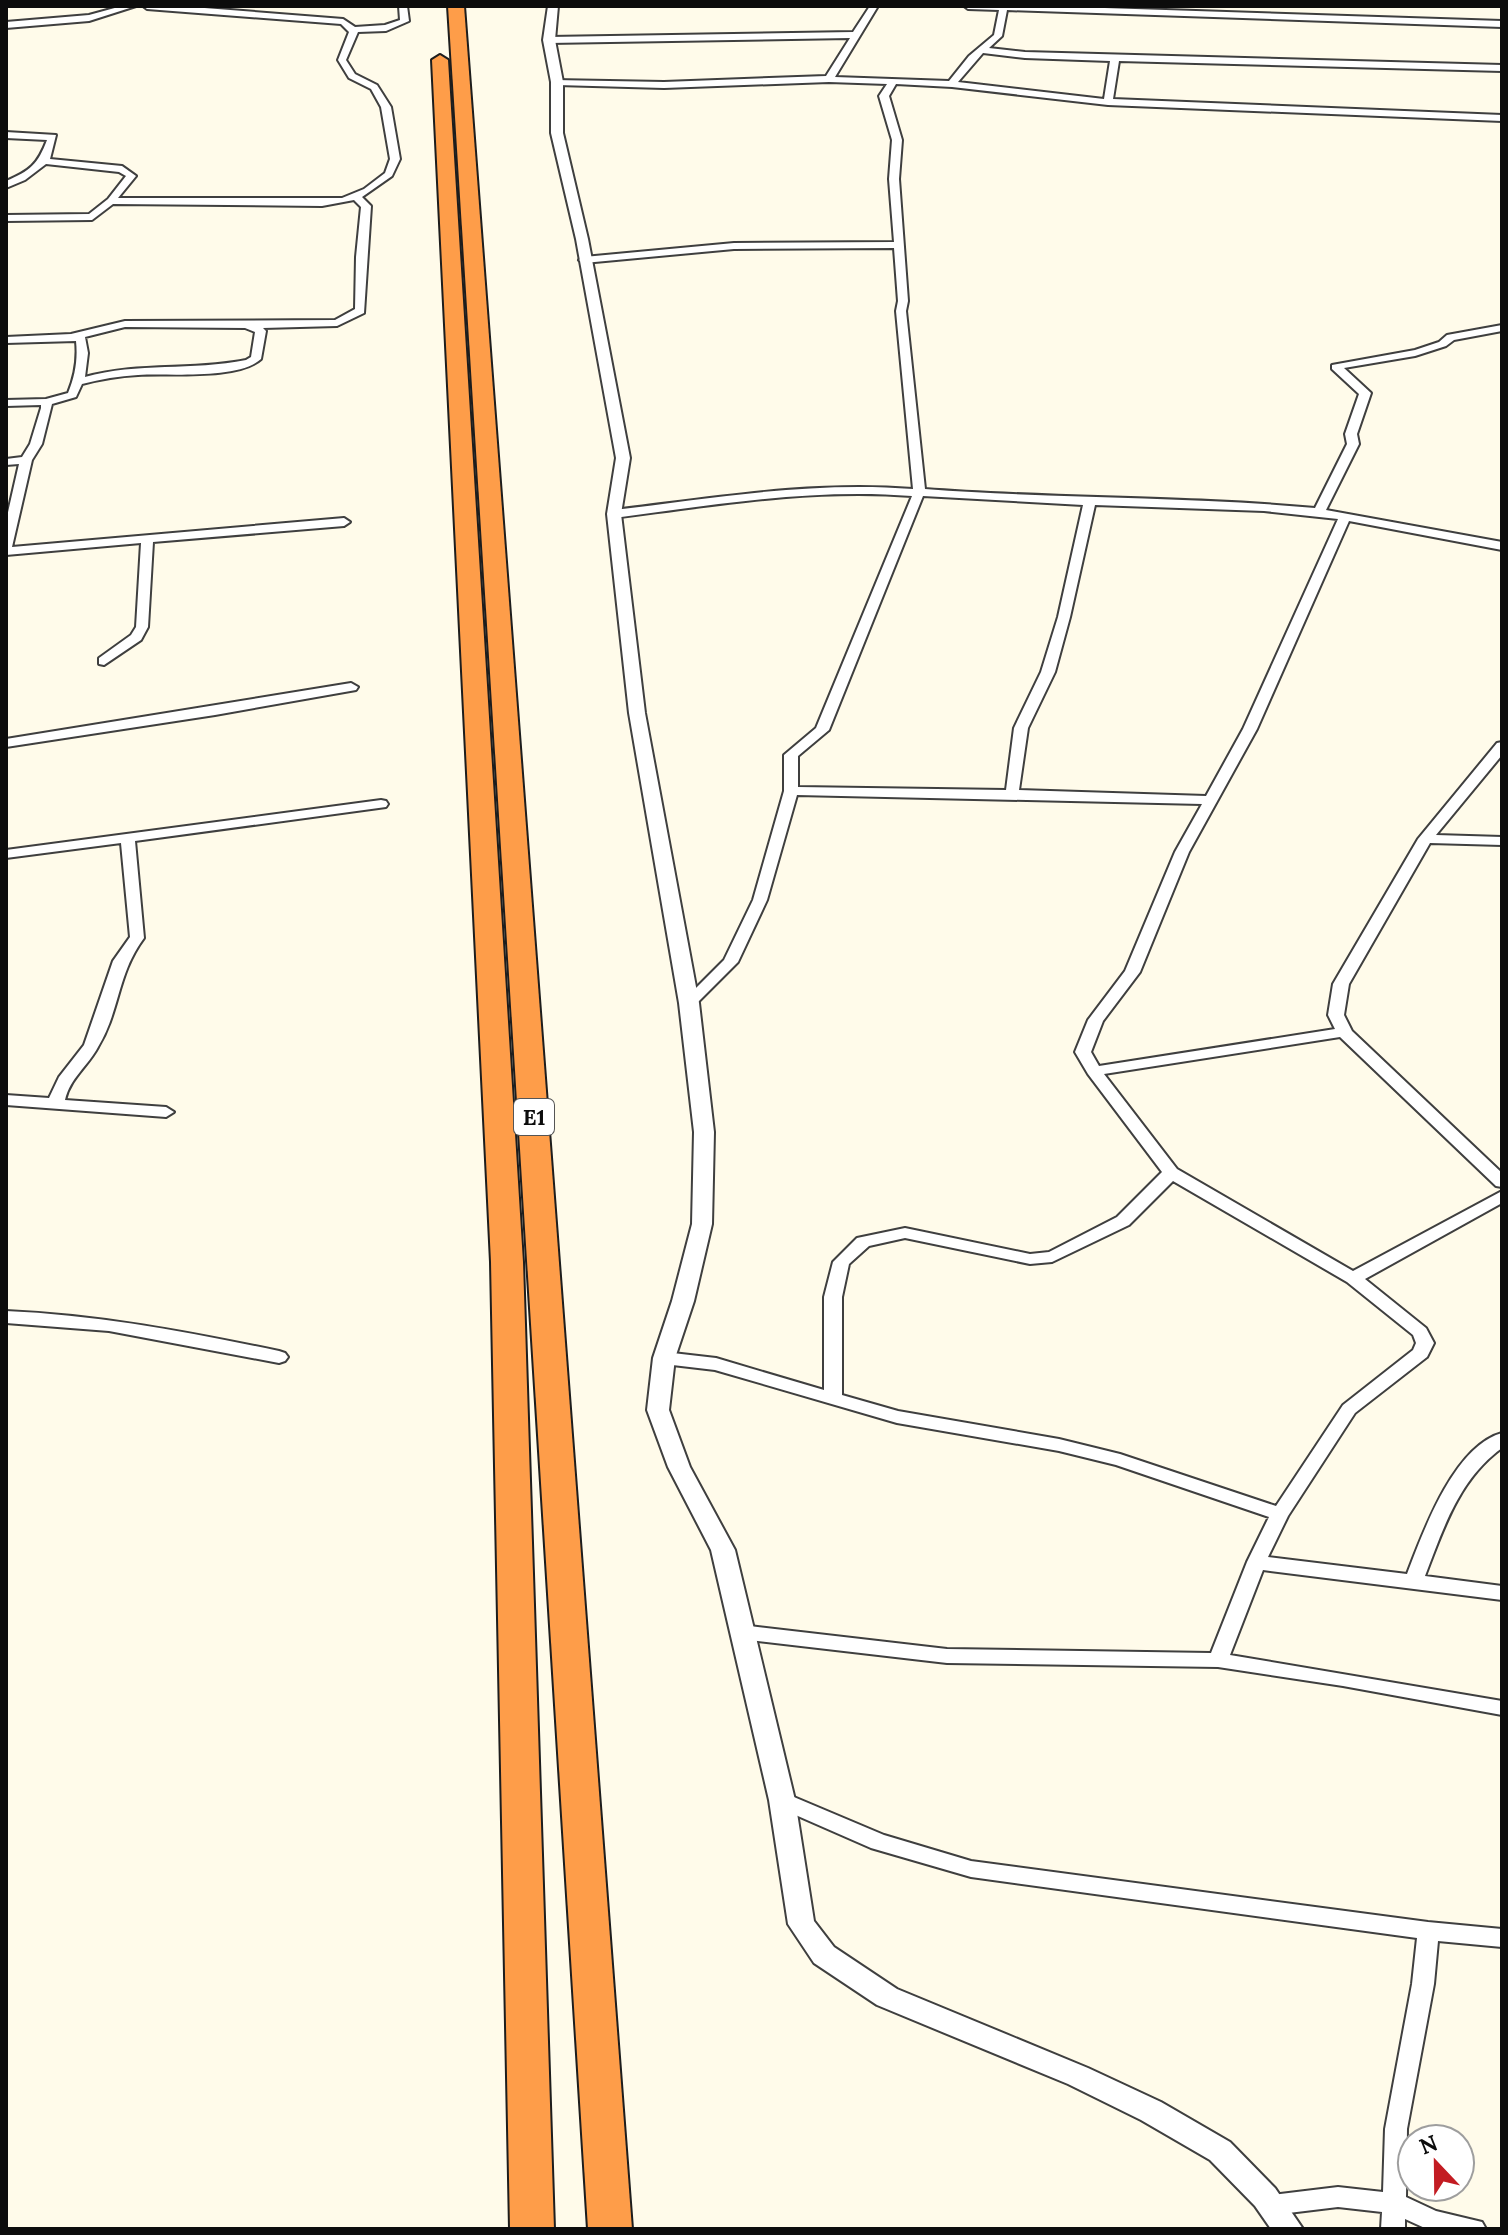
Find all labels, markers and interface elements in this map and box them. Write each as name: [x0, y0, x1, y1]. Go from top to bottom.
road number: E1: [514, 1099, 554, 1135]
north arrow: [1396, 2123, 1476, 2203]
text: N: [1415, 2128, 1442, 2161]

